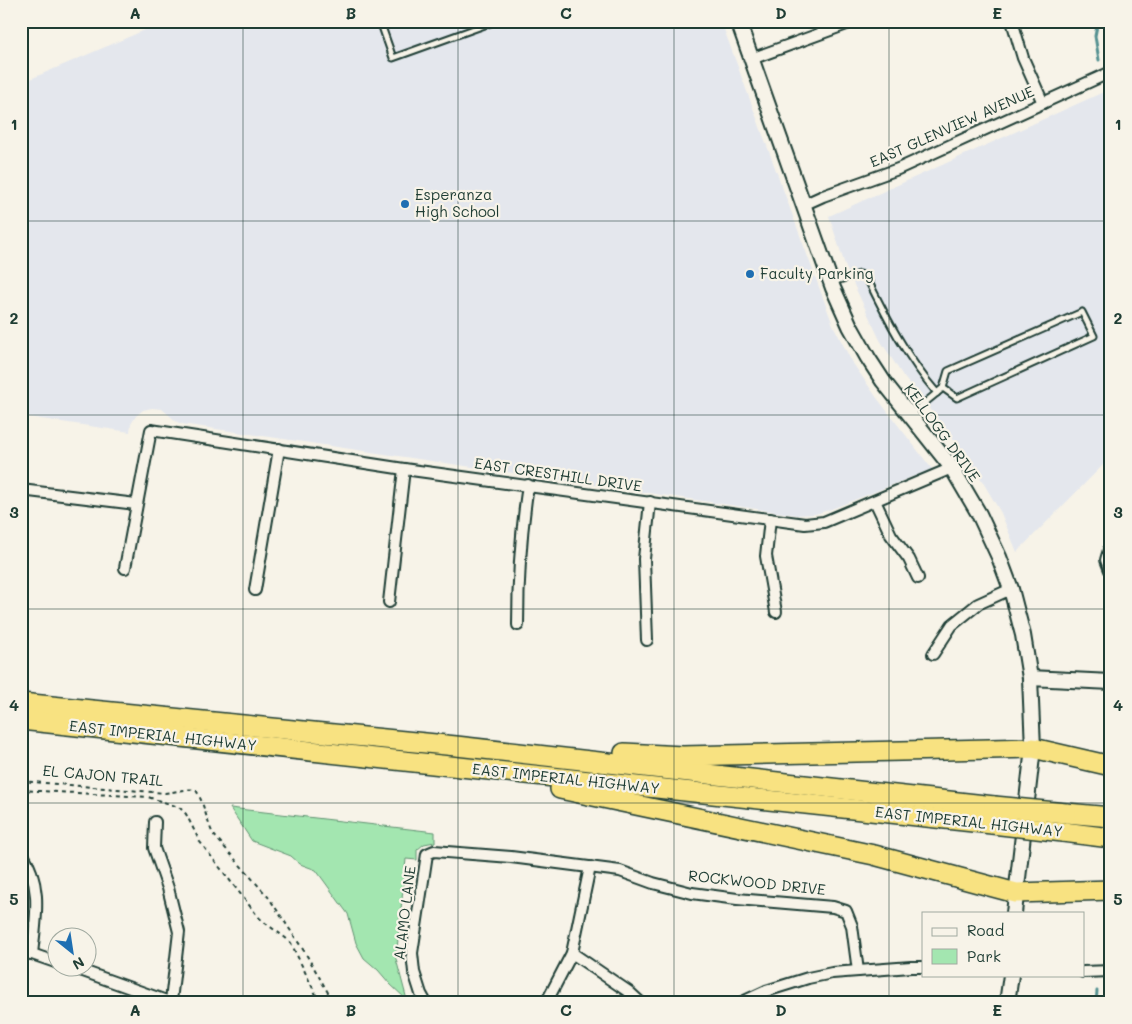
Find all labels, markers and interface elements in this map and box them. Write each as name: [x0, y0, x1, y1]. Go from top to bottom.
text: A: [129, 2, 141, 23]
text: B: [346, 2, 356, 23]
text: C: [560, 2, 572, 23]
text: D: [775, 2, 787, 23]
text: E: [992, 2, 1002, 23]
street label: EAST GLENVIEW AVENUE: [866, 81, 1037, 171]
text: 1: [10, 113, 18, 134]
text: 1: [1114, 113, 1122, 134]
place label: Esperanza High School: [415, 184, 500, 221]
marker: Esperanza High School: [399, 198, 411, 210]
place label: Faculty Parking: [760, 263, 874, 283]
marker: Faculty Parking: [744, 268, 756, 280]
text: 2: [10, 307, 19, 328]
text: 2: [1114, 307, 1123, 328]
street label: KELLOGG DRIVE: [900, 379, 986, 486]
street label: EAST CRESTHILL DRIVE: [473, 452, 644, 496]
text: 3: [9, 501, 19, 522]
text: 3: [1113, 501, 1123, 522]
text: 4: [9, 694, 19, 715]
text: 4: [1113, 694, 1123, 715]
street label: EAST IMPERIAL HIGHWAY: [68, 715, 258, 755]
street label: EAST IMPERIAL HIGHWAY: [471, 758, 661, 798]
street label: EL CAJON TRAIL: [42, 760, 164, 790]
street label: EAST IMPERIAL HIGHWAY: [874, 801, 1064, 841]
street label: ALAMO LANE: [388, 864, 420, 961]
street label: ROCKWOOD DRIVE: [687, 865, 827, 899]
text: 5: [9, 888, 19, 909]
text: 5: [1113, 888, 1123, 909]
legend: [922, 912, 1084, 976]
text: Road: [967, 920, 1004, 940]
north arrow: [48, 926, 98, 976]
text: Park: [967, 946, 1001, 966]
text: N: [69, 953, 88, 975]
text: A: [129, 999, 141, 1020]
text: B: [346, 999, 356, 1020]
text: C: [560, 999, 572, 1020]
text: D: [775, 999, 787, 1020]
text: E: [992, 999, 1002, 1020]

